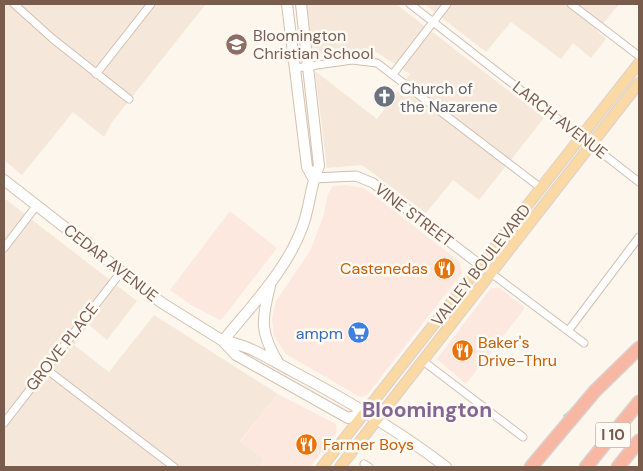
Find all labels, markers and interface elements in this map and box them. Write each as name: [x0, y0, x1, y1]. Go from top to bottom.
place label: Bloomington Christian School: [253, 25, 374, 64]
school or university icon: Bloomington Christian School: [225, 32, 249, 56]
street label: LARCH AVENUE: [508, 76, 612, 164]
place label: Church of the Nazarene: [400, 78, 498, 117]
church icon: Church of the Nazarene: [372, 85, 396, 109]
street label: VINE STREET: [370, 179, 458, 251]
street label: VALLEY BOULEVARD: [427, 200, 535, 330]
street label: CEDAR AVENUE: [59, 219, 163, 307]
restaurant icon: Castenedas: [432, 256, 456, 280]
place label: Castenedas: [340, 258, 428, 279]
street label: GROVE PLACE: [21, 299, 103, 395]
supermarket icon: ampm: [347, 321, 371, 345]
place label: ampm: [296, 323, 343, 344]
place label: Baker's Drive-Thru: [478, 332, 557, 371]
restaurant icon: Baker's Drive-Thru: [450, 339, 474, 363]
district label: Bloomington: [362, 396, 492, 424]
road number: I 10: [596, 422, 630, 448]
restaurant icon: Farmer Boys: [295, 432, 319, 456]
place label: Farmer Boys: [323, 434, 414, 455]

